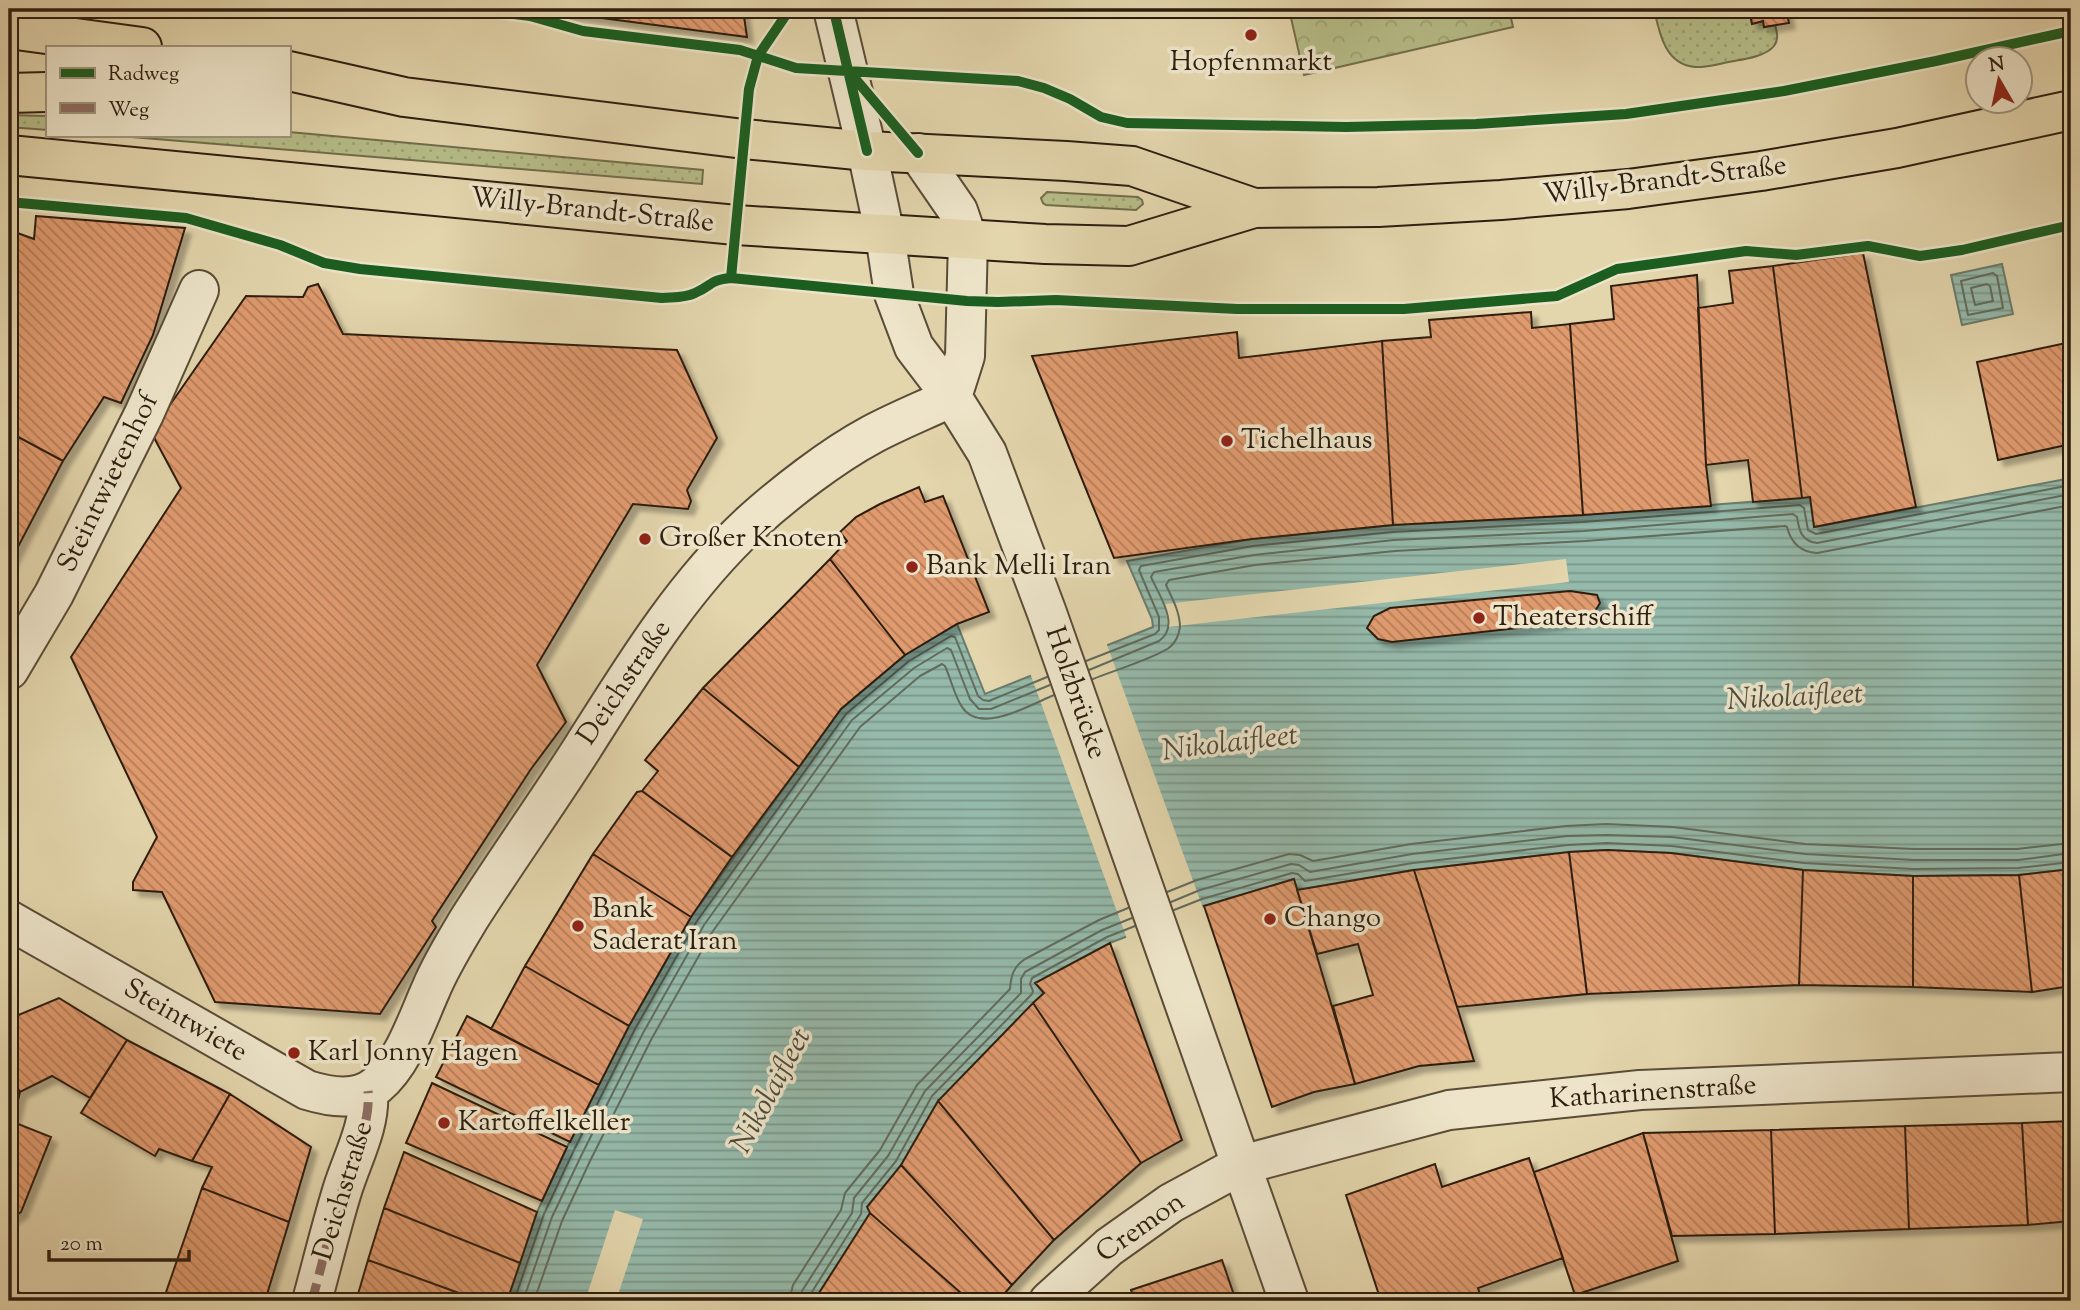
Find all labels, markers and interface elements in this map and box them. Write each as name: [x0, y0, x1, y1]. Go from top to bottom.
marker: Hopfenmarkt: [1243, 27, 1259, 43]
place label: Hopfenmarkt: [1170, 43, 1332, 83]
legend: [46, 46, 290, 136]
north arrow: [1965, 46, 2035, 116]
text: N: [1987, 51, 2006, 80]
text: Radweg: [108, 60, 179, 90]
text: Weg: [108, 96, 149, 126]
street label: Willy-Brandt-Straße: [1541, 146, 1789, 216]
street label: Willy-Brandt-Straße: [468, 178, 716, 244]
street label: Steintwietenhof: [48, 385, 170, 579]
place label: Tichelhaus: [1241, 421, 1373, 461]
marker: Tichelhaus: [1219, 433, 1235, 449]
place label: Großer Knoten: [659, 519, 843, 559]
marker: Großer Knoten: [637, 531, 653, 547]
place label: Bank Melli Iran: [926, 547, 1111, 587]
marker: Bank Melli Iran: [904, 559, 920, 575]
place label: Theaterschiff: [1493, 598, 1655, 638]
marker: Theaterschiff: [1471, 610, 1487, 626]
street label: Deichstraße: [568, 612, 682, 754]
street label: Holzbrücke: [1034, 621, 1116, 765]
water label: Nikolaifleet: [1726, 673, 1864, 723]
water label: Nikolaifleet: [1160, 714, 1300, 774]
place label: Bank Saderat Iran: [592, 890, 738, 962]
place label: Chango: [1284, 899, 1381, 939]
marker: Chango: [1262, 911, 1278, 927]
marker: Bank Saderat Iran: [570, 918, 586, 934]
street label: Steintwiete: [116, 969, 254, 1073]
water label: Nikolaifleet: [721, 1021, 823, 1161]
place label: Karl Jonny Hagen: [308, 1033, 518, 1073]
marker: Karl Jonny Hagen: [286, 1045, 302, 1061]
street label: Katharinenstraße: [1548, 1066, 1758, 1120]
place label: Kartoffelkeller: [458, 1103, 631, 1143]
marker: Kartoffelkeller: [436, 1115, 452, 1131]
street label: Deichstraße: [304, 1116, 384, 1266]
street label: Cremon: [1088, 1183, 1194, 1273]
scale bar: [49, 1219, 189, 1263]
text: 20 m: [60, 1230, 103, 1260]

